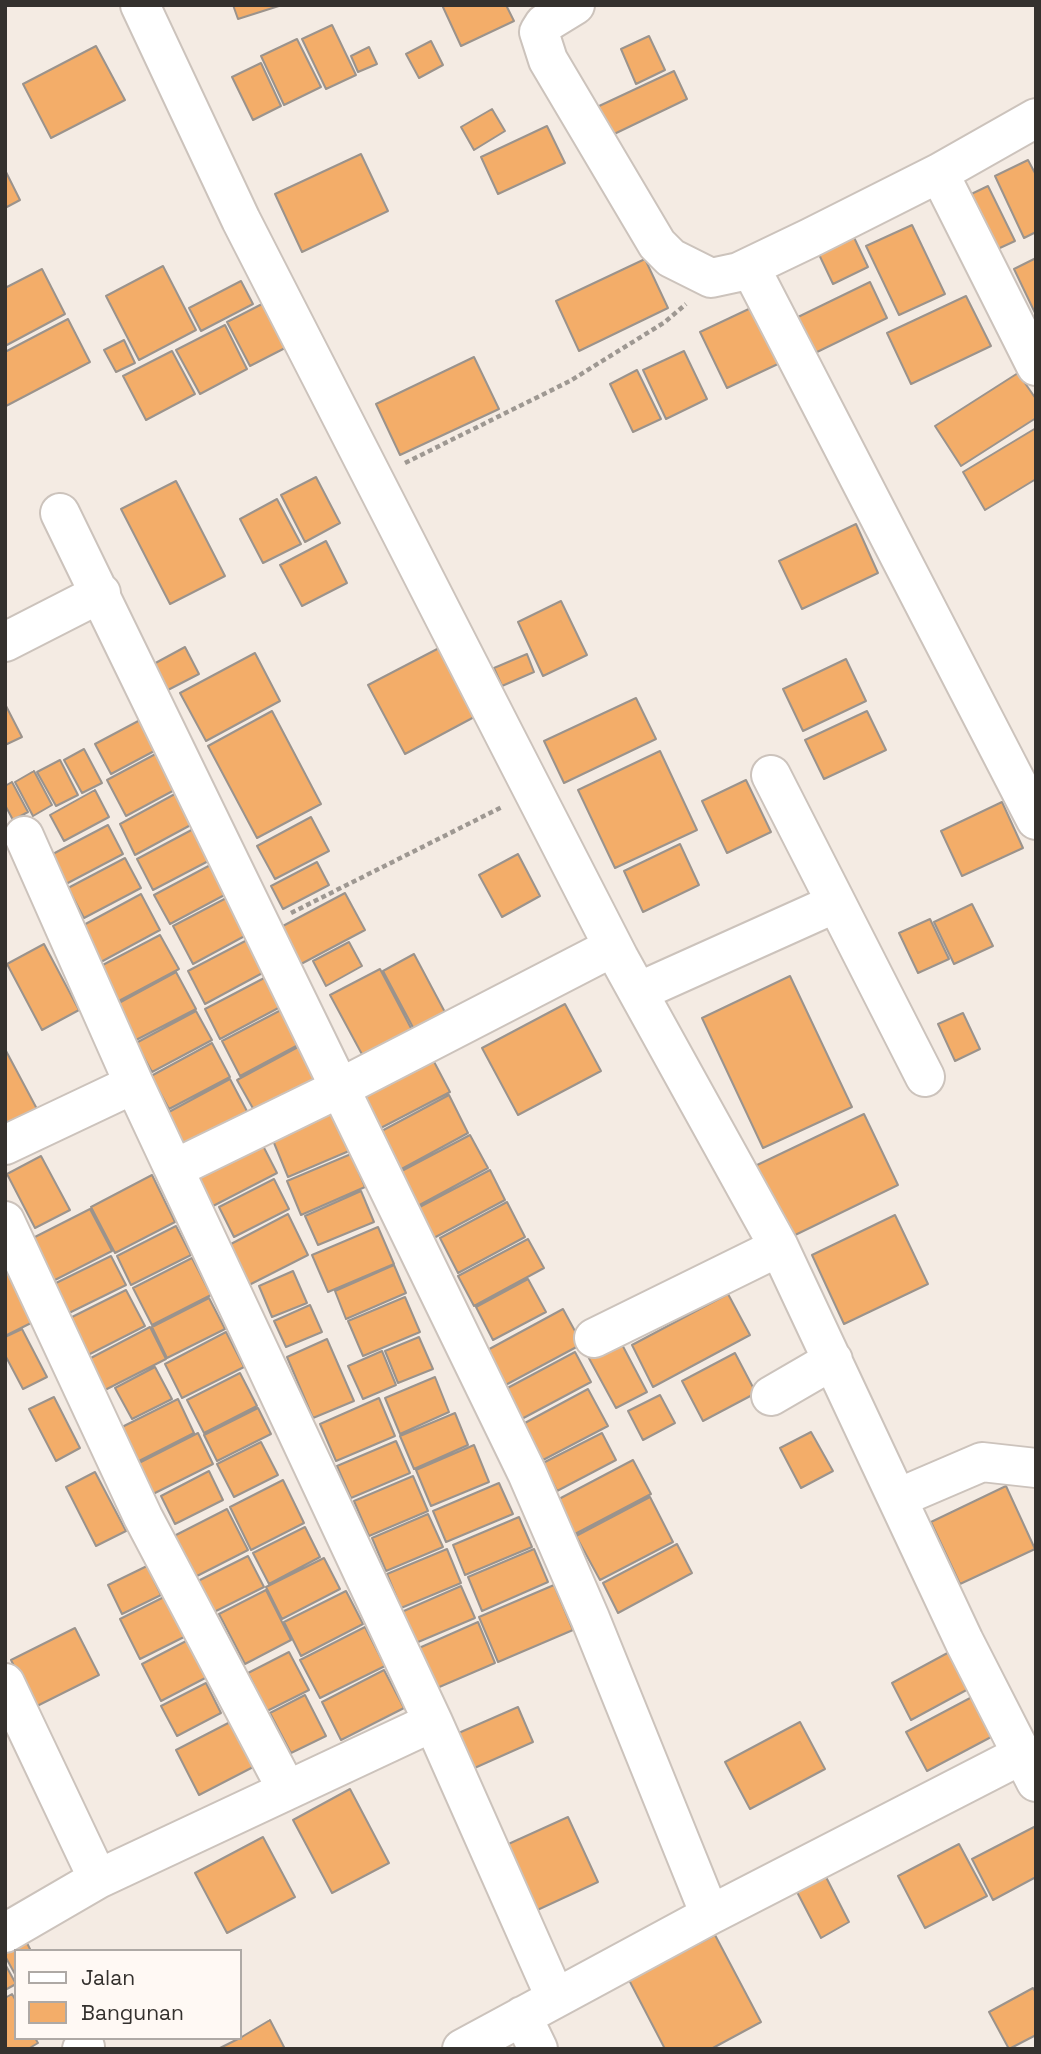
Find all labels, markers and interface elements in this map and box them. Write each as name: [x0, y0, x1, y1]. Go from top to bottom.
legend: [14, 1949, 242, 2040]
text: Jalan: [81, 1964, 135, 1991]
text: Bangunan: [81, 1999, 184, 2026]

